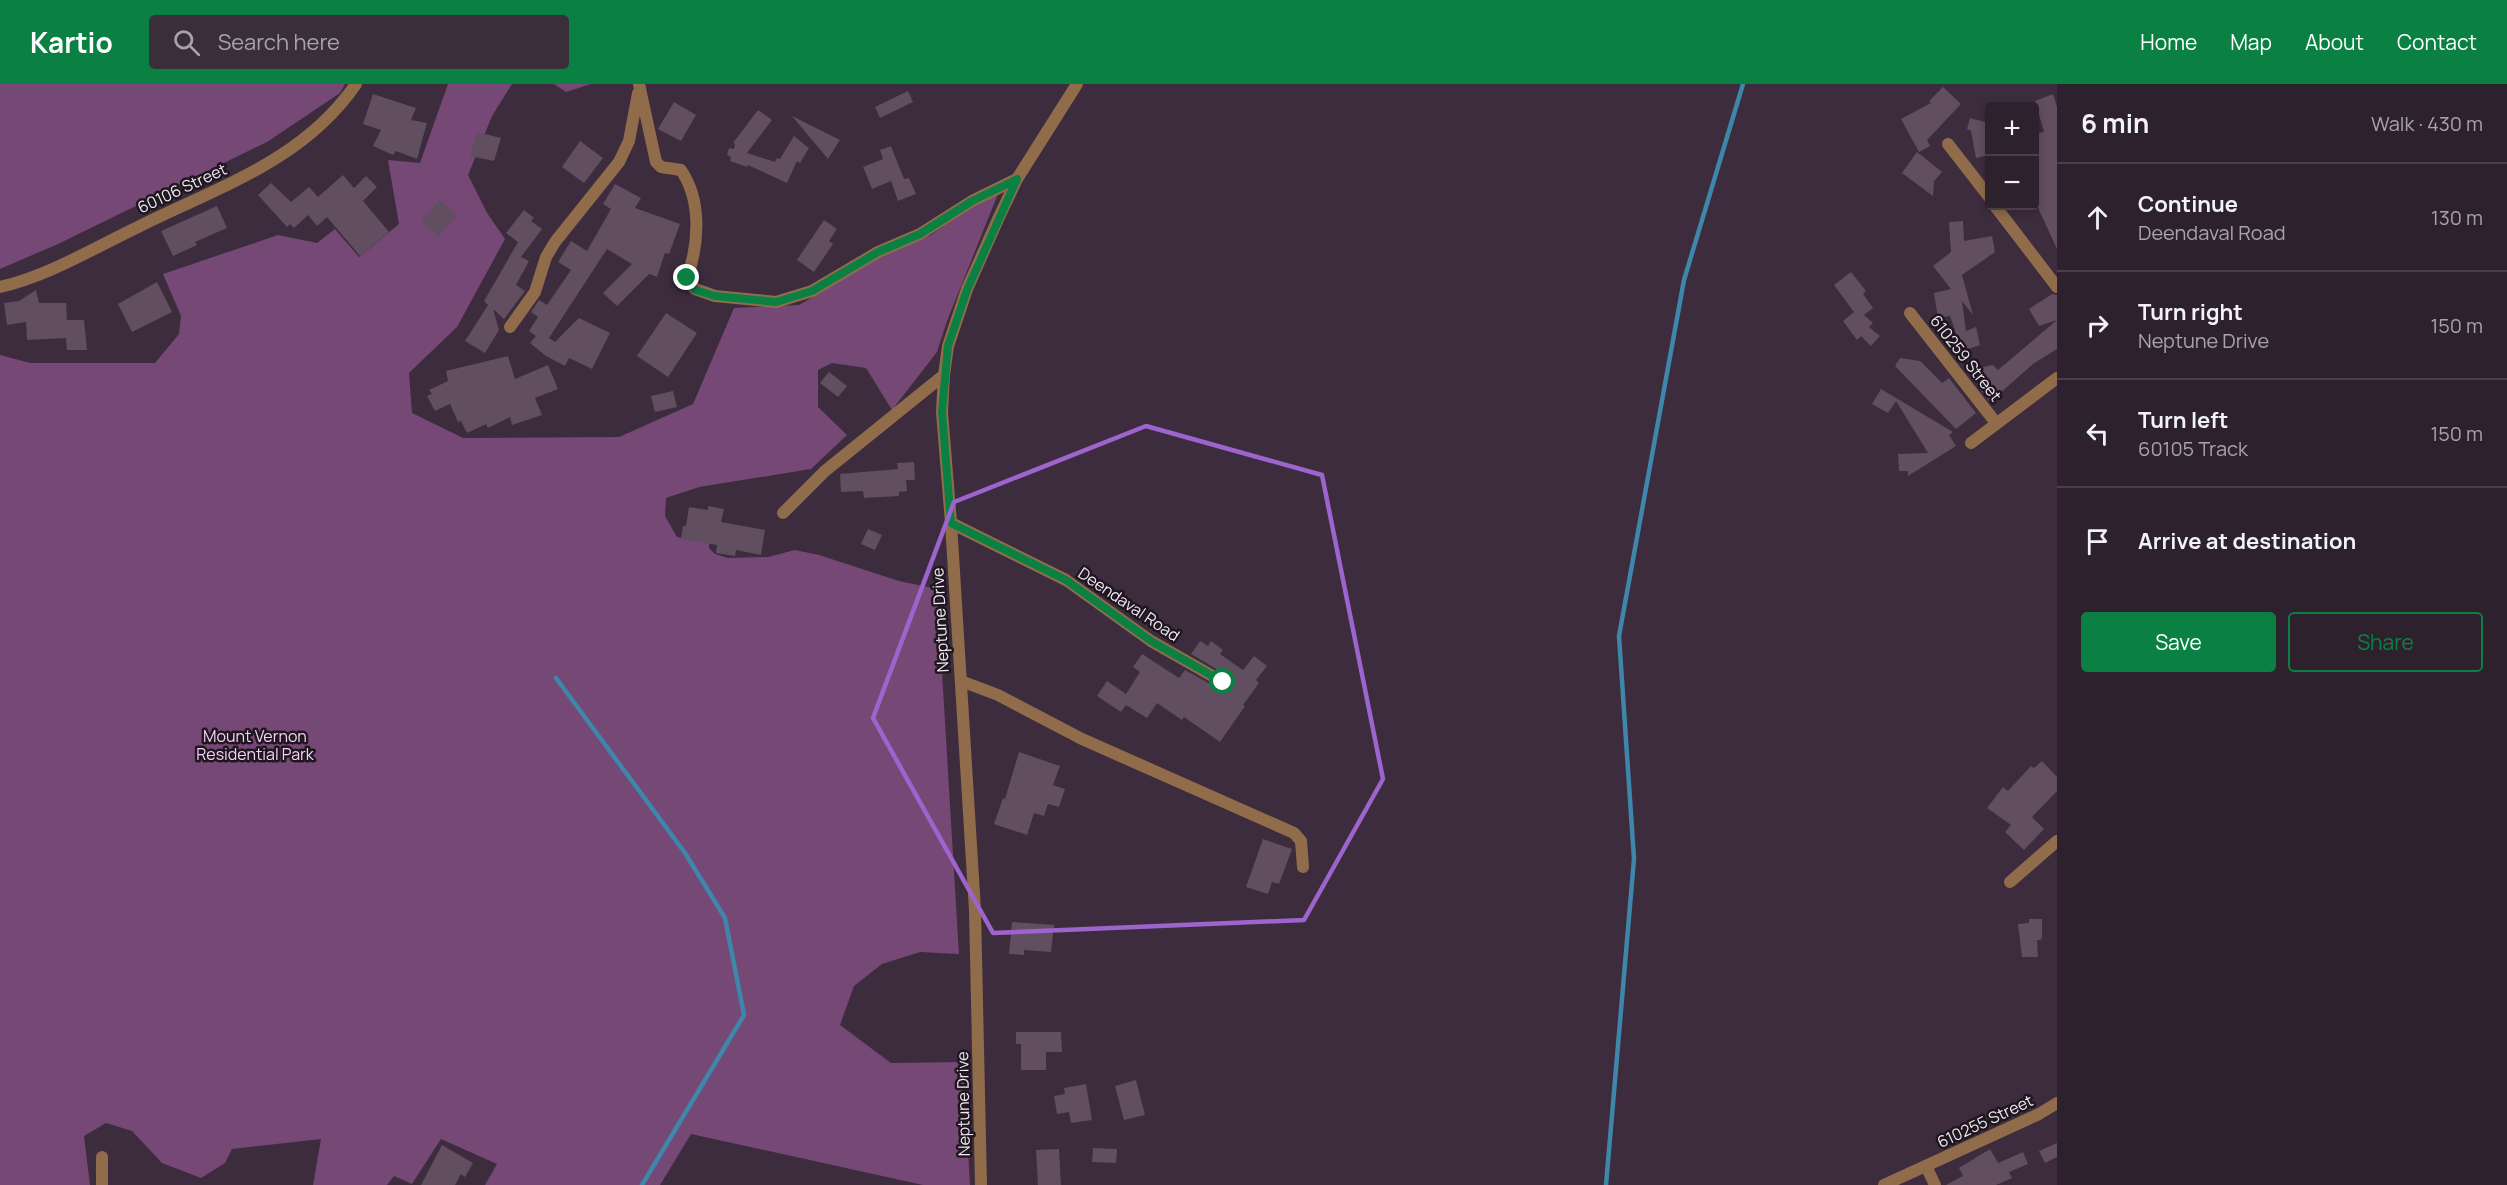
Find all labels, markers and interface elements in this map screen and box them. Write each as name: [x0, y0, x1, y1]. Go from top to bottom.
search box: [149, 15, 569, 69]
text: Kartio: [30, 23, 113, 61]
icon: search: [170, 26, 203, 59]
text: Search here: [218, 27, 340, 57]
text: Home: [2140, 28, 2197, 56]
text: Map: [2230, 28, 2272, 56]
text: About: [2305, 28, 2364, 56]
text: Contact: [2397, 28, 2477, 56]
map controls: [1985, 102, 2039, 210]
button: +: [1985, 102, 2039, 156]
text: 6 min: [2081, 105, 2149, 141]
text: Walk · 430 m: [2371, 110, 2483, 137]
button: −: [1985, 156, 2039, 210]
street label: 60106 Street: [134, 158, 230, 218]
text: Continue: [2138, 189, 2238, 219]
icon: ahead: [2081, 201, 2114, 234]
text: 130 m: [2431, 204, 2483, 231]
text: Deendaval Road: [2138, 219, 2286, 246]
route end: [673, 264, 699, 290]
text: Turn right: [2138, 297, 2243, 327]
icon: right: [2081, 309, 2114, 342]
street label: 610259 Street: [1925, 310, 2007, 406]
text: 150 m: [2430, 312, 2483, 339]
text: Neptune Drive: [2138, 327, 2269, 354]
text: Turn left: [2138, 405, 2228, 435]
icon: left: [2081, 417, 2114, 450]
text: 150 m: [2430, 420, 2483, 447]
text: 60105 Track: [2138, 435, 2248, 462]
icon: arrive: [2081, 525, 2114, 558]
text: Arrive at destination: [2138, 526, 2356, 556]
street label: Deendaval Road: [1074, 562, 1184, 646]
street label: Neptune Drive: [926, 567, 954, 673]
button: Save: [2081, 612, 2276, 672]
button: Share: [2288, 612, 2483, 672]
route start: [1209, 668, 1235, 694]
park label: Mount Vernon Residential Park: [196, 725, 315, 765]
street label: Neptune Drive: [951, 1051, 975, 1157]
street label: 610255 Street: [1933, 1089, 2037, 1153]

